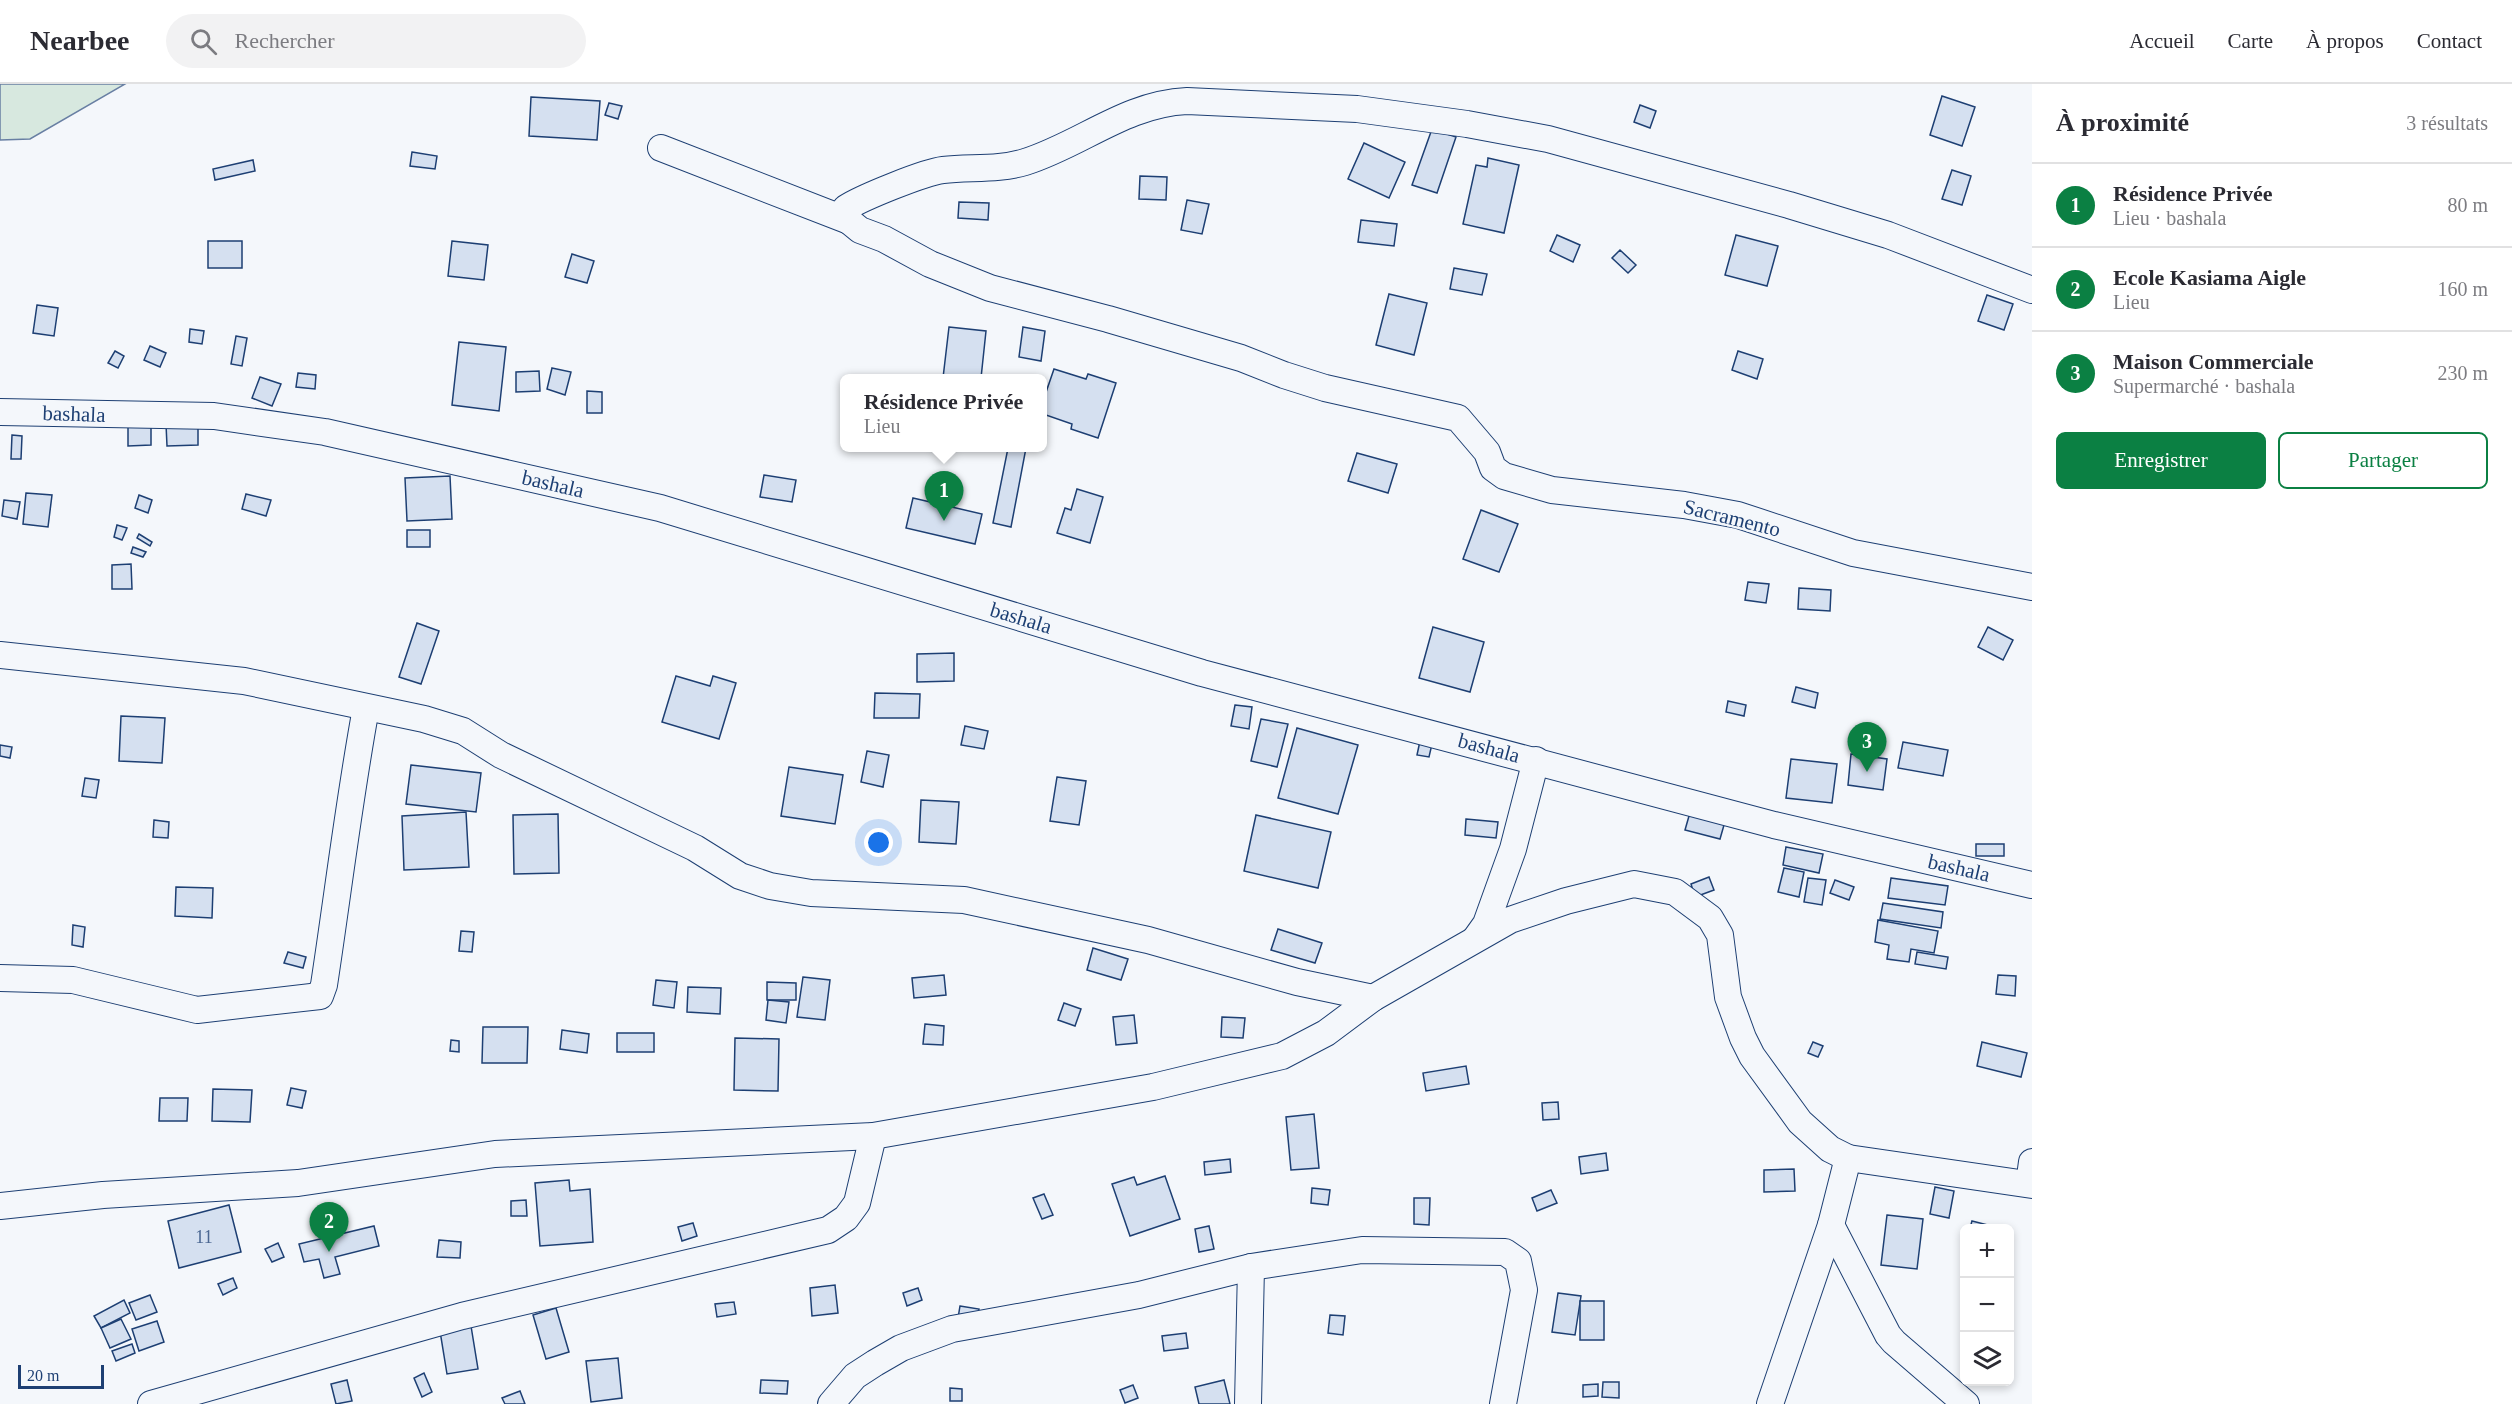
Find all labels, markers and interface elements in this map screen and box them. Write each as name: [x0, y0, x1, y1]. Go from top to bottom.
search box: [166, 14, 586, 68]
text: Nearbee: [30, 25, 130, 56]
icon: search: [187, 25, 220, 58]
text: Rechercher: [235, 28, 335, 53]
text: Accueil: [2129, 29, 2195, 53]
text: Carte: [2228, 29, 2273, 53]
text: À propos: [2306, 29, 2384, 53]
text: Contact: [2417, 29, 2482, 53]
text: À proximité: [2056, 108, 2189, 137]
text: 3 résultats: [2406, 112, 2488, 134]
text: Résidence Privée: [2113, 181, 2272, 206]
text: 1: [2071, 194, 2081, 216]
text: 80 m: [2447, 194, 2488, 216]
text: Lieu · bashala: [2113, 207, 2226, 229]
text: Ecole Kasiama Aigle: [2113, 265, 2306, 290]
text: 2: [2071, 278, 2081, 300]
text: 160 m: [2437, 278, 2488, 300]
text: Lieu: [2113, 291, 2150, 313]
text: Maison Commerciale: [2113, 349, 2314, 374]
text: 3: [2071, 362, 2081, 384]
text: 230 m: [2437, 362, 2488, 384]
popup: [840, 374, 1047, 452]
text: Supermarché · bashala: [2113, 375, 2295, 397]
text: Résidence Privée: [864, 389, 1023, 414]
street label: bashala: [42, 401, 107, 427]
text: Lieu: [864, 415, 900, 437]
button: Enregistrer: [2056, 432, 2266, 489]
button: Partager: [2278, 432, 2488, 489]
street label: bashala: [520, 465, 587, 503]
pin: 1: [924, 472, 964, 521]
street label: Sacramento: [1681, 494, 1783, 542]
street label: bashala: [987, 597, 1055, 639]
pin: 3: [1848, 722, 1886, 772]
street label: bashala: [1455, 728, 1523, 768]
your location: [864, 828, 893, 857]
street label: bashala: [1926, 849, 1993, 887]
pin: 2: [310, 1202, 348, 1252]
map controls: [1960, 1224, 2014, 1386]
button: +: [1960, 1224, 2014, 1278]
house number: 11: [195, 1227, 213, 1247]
button: −: [1960, 1278, 2014, 1332]
button: layers: [1960, 1332, 2014, 1386]
scale bar: [18, 1362, 104, 1390]
text: 20 m: [27, 1367, 59, 1384]

